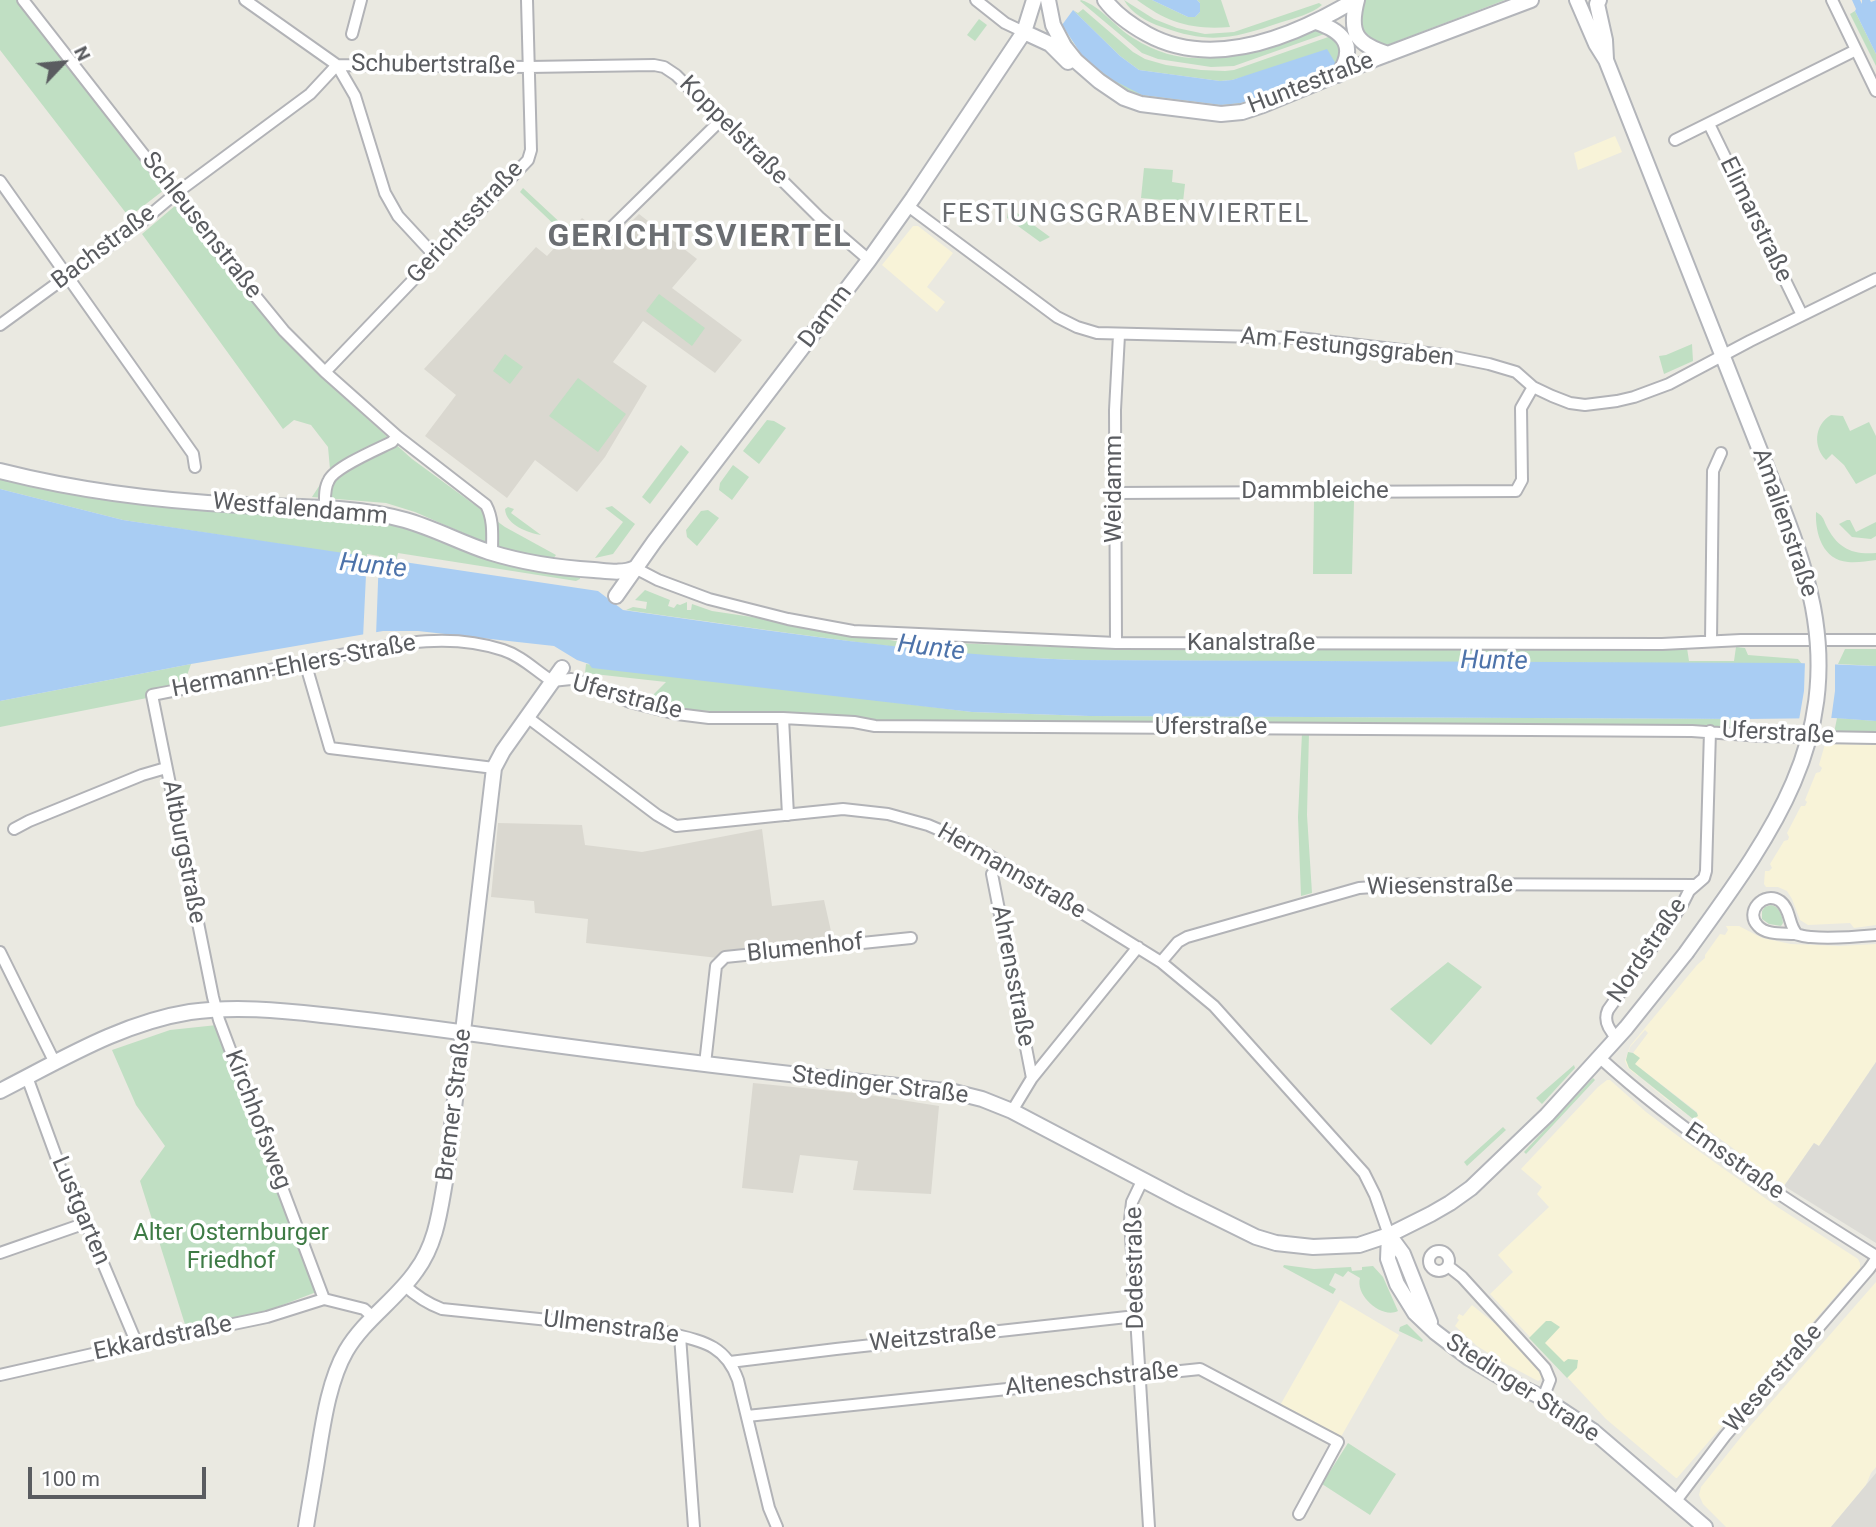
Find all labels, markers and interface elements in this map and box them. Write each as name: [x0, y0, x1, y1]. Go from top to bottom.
north arrow: [28, 28, 98, 98]
text: N: [69, 43, 96, 65]
street label: Huntestraße: [1244, 47, 1378, 121]
street label: Schubertstraße: [351, 50, 515, 82]
street label: Koppelstraße: [673, 71, 793, 191]
street label: Schleusenstraße: [135, 147, 267, 305]
street label: Elimarstraße: [1712, 153, 1798, 287]
street label: Gerichtsstraße: [402, 156, 530, 290]
district label: FESTUNGSGRABENVIERTEL: [944, 199, 1308, 231]
street label: Bachstraße: [47, 200, 161, 296]
district label: GERICHTSVIERTEL: [549, 219, 851, 257]
street label: Damm: [793, 280, 859, 354]
street label: Am Festungsgraben: [1239, 322, 1455, 374]
street label: Weidamm: [1101, 435, 1129, 543]
street label: Amalienstraße: [1745, 445, 1823, 601]
street label: Dammbleiche: [1241, 478, 1389, 506]
street label: Westfalendamm: [211, 488, 389, 532]
water label: Hunte: [338, 548, 408, 586]
street label: Hermann-Ehlers-Straße: [170, 629, 418, 705]
water label: Hunte: [896, 629, 966, 669]
street label: Kanalstraße: [1187, 630, 1315, 658]
water label: Hunte: [1460, 646, 1528, 678]
street label: Uferstraße: [569, 670, 685, 726]
street label: Uferstraße: [1155, 714, 1267, 742]
street label: Uferstraße: [1721, 717, 1835, 751]
street label: Altburgstraße: [155, 778, 211, 926]
street label: Hermannstraße: [932, 818, 1090, 926]
street label: Wiesenstraße: [1367, 871, 1513, 903]
street label: Nordstraße: [1602, 893, 1694, 1009]
street label: Ahrensstraße: [984, 903, 1040, 1049]
street label: Blumenhof: [746, 929, 864, 969]
street label: Bremer Straße: [431, 1027, 479, 1183]
street label: Kirchhofsweg: [217, 1046, 297, 1194]
street label: Stedinger Straße: [790, 1061, 970, 1111]
street label: Emsstraße: [1679, 1117, 1789, 1207]
street label: Lustgarten: [44, 1152, 116, 1270]
street label: Dedestraße: [1121, 1206, 1151, 1330]
park label: Alter Osternburger Friedhof: [133, 1220, 329, 1276]
street label: Ulmenstraße: [542, 1305, 680, 1351]
street label: Ekkardstraße: [91, 1310, 235, 1368]
street label: Weitzstraße: [868, 1317, 998, 1359]
street label: Weserstraße: [1719, 1319, 1829, 1439]
street label: Stedinger Straße: [1440, 1329, 1604, 1449]
street label: Alteneschstraße: [1004, 1357, 1180, 1403]
scale bar: [32, 1454, 210, 1498]
text: 100 m: [41, 1467, 100, 1491]

